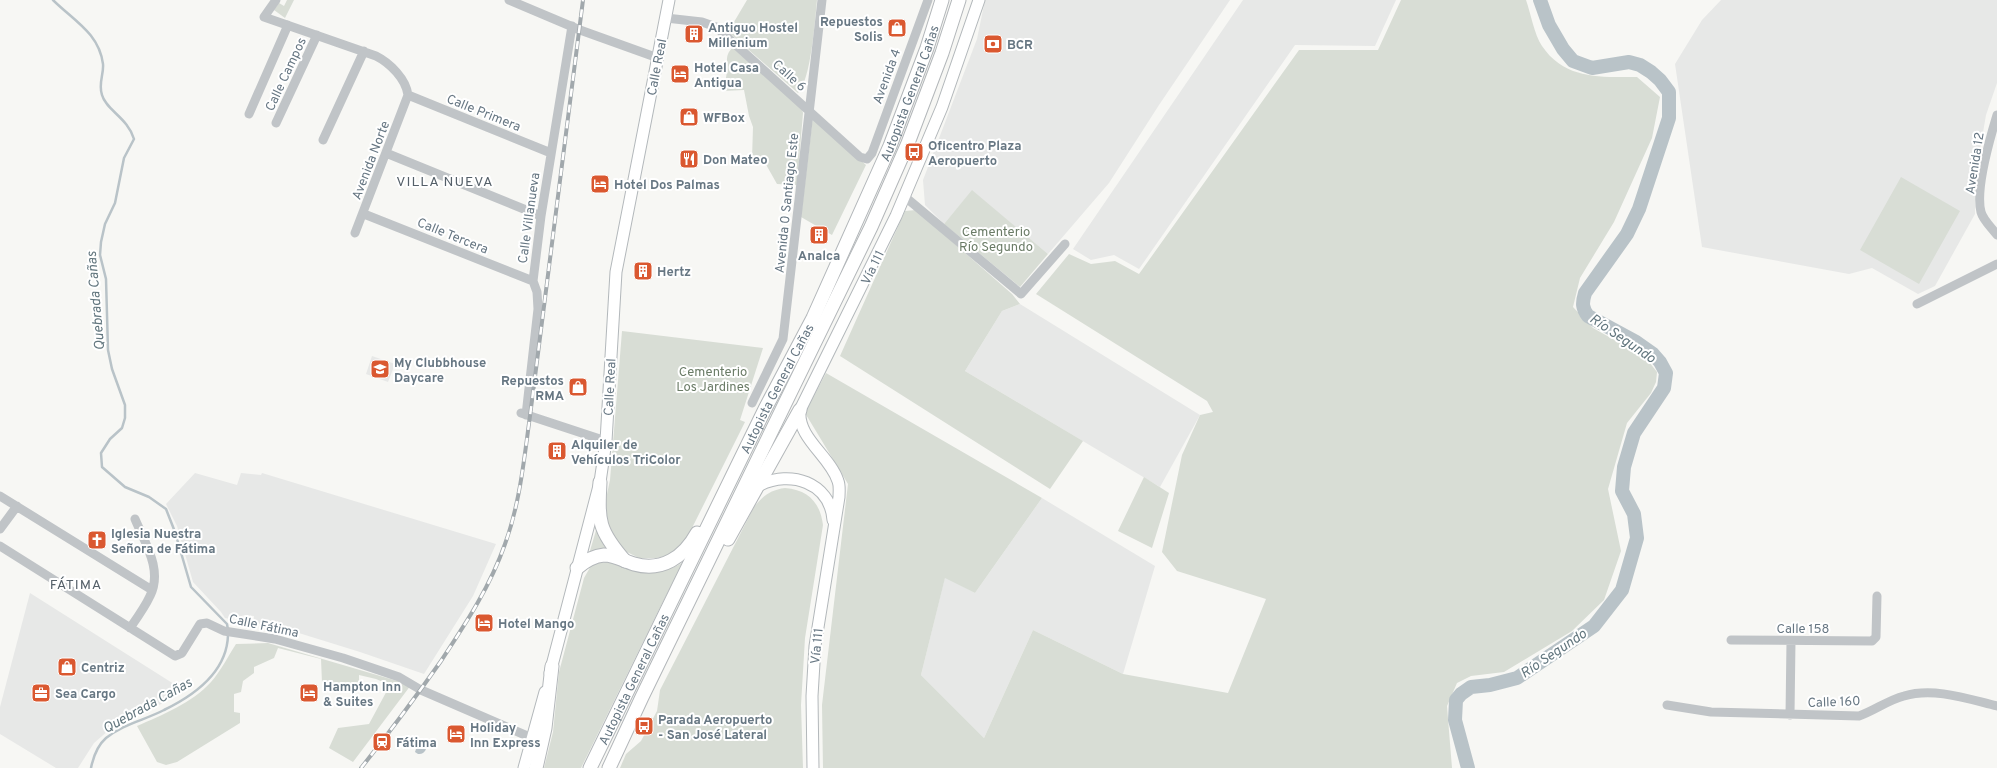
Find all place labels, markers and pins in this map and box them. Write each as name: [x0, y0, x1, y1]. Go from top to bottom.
place label: Repuestos Solis: [820, 15, 883, 46]
shop icon: Repuestos Solis: [886, 17, 908, 39]
place label: Antiguo Hostel Millenium: [708, 21, 798, 52]
building icon: Antiguo Hostel Millenium: [683, 23, 705, 45]
bank icon: BCR: [982, 33, 1004, 55]
place label: BCR: [1007, 38, 1033, 54]
place label: Hotel Casa Antigua: [694, 61, 759, 92]
hotel icon: Hotel Casa Antigua: [669, 63, 691, 85]
shop icon: WFBox: [678, 106, 700, 128]
place label: WFBox: [703, 111, 745, 127]
place label: Oficentro Plaza Aeropuerto: [928, 139, 1021, 170]
bus stop icon: Oficentro Plaza Aeropuerto: [903, 141, 925, 163]
restaurant icon: Don Mateo: [678, 148, 700, 170]
place label: Don Mateo: [703, 153, 768, 169]
hotel icon: Hotel Dos Palmas: [589, 173, 611, 195]
place label: Hotel Dos Palmas: [614, 178, 720, 194]
building icon: Analca: [808, 224, 830, 246]
place label: Analca: [798, 249, 840, 265]
building icon: Hertz: [632, 260, 654, 282]
place label: Hertz: [657, 265, 691, 281]
place label: My Clubbhouse Daycare: [394, 356, 486, 387]
school or university icon: My Clubbhouse Daycare: [369, 358, 391, 380]
place label: Repuestos RMA: [501, 374, 564, 405]
shop icon: Repuestos RMA: [567, 376, 589, 398]
place label: Alquiler de Vehículos TriColor: [571, 438, 681, 469]
building icon: Alquiler de Vehículos TriColor: [546, 440, 568, 462]
place label: Iglesia Nuestra Señora de Fátima: [111, 527, 215, 558]
church icon: Iglesia Nuestra Señora de Fátima: [86, 529, 108, 551]
hotel icon: Hotel Mango: [473, 612, 495, 634]
place label: Hotel Mango: [498, 617, 574, 633]
shop icon: Centriz: [56, 656, 78, 678]
place label: Centriz: [81, 661, 125, 677]
place label: Hampton Inn & Suites: [323, 680, 401, 711]
office icon: Sea Cargo: [30, 682, 52, 704]
hotel icon: Hampton Inn & Suites: [298, 682, 320, 704]
place label: Sea Cargo: [55, 687, 116, 703]
place label: Parada Aeropuerto - San José Lateral: [658, 713, 772, 744]
bus stop icon: Parada Aeropuerto - San José Lateral: [633, 715, 655, 737]
place label: Holiday Inn Express: [470, 721, 541, 752]
hotel icon: Holiday Inn Express: [445, 723, 467, 745]
station icon: Fátima: [371, 731, 393, 753]
place label: Fátima: [396, 736, 437, 752]

